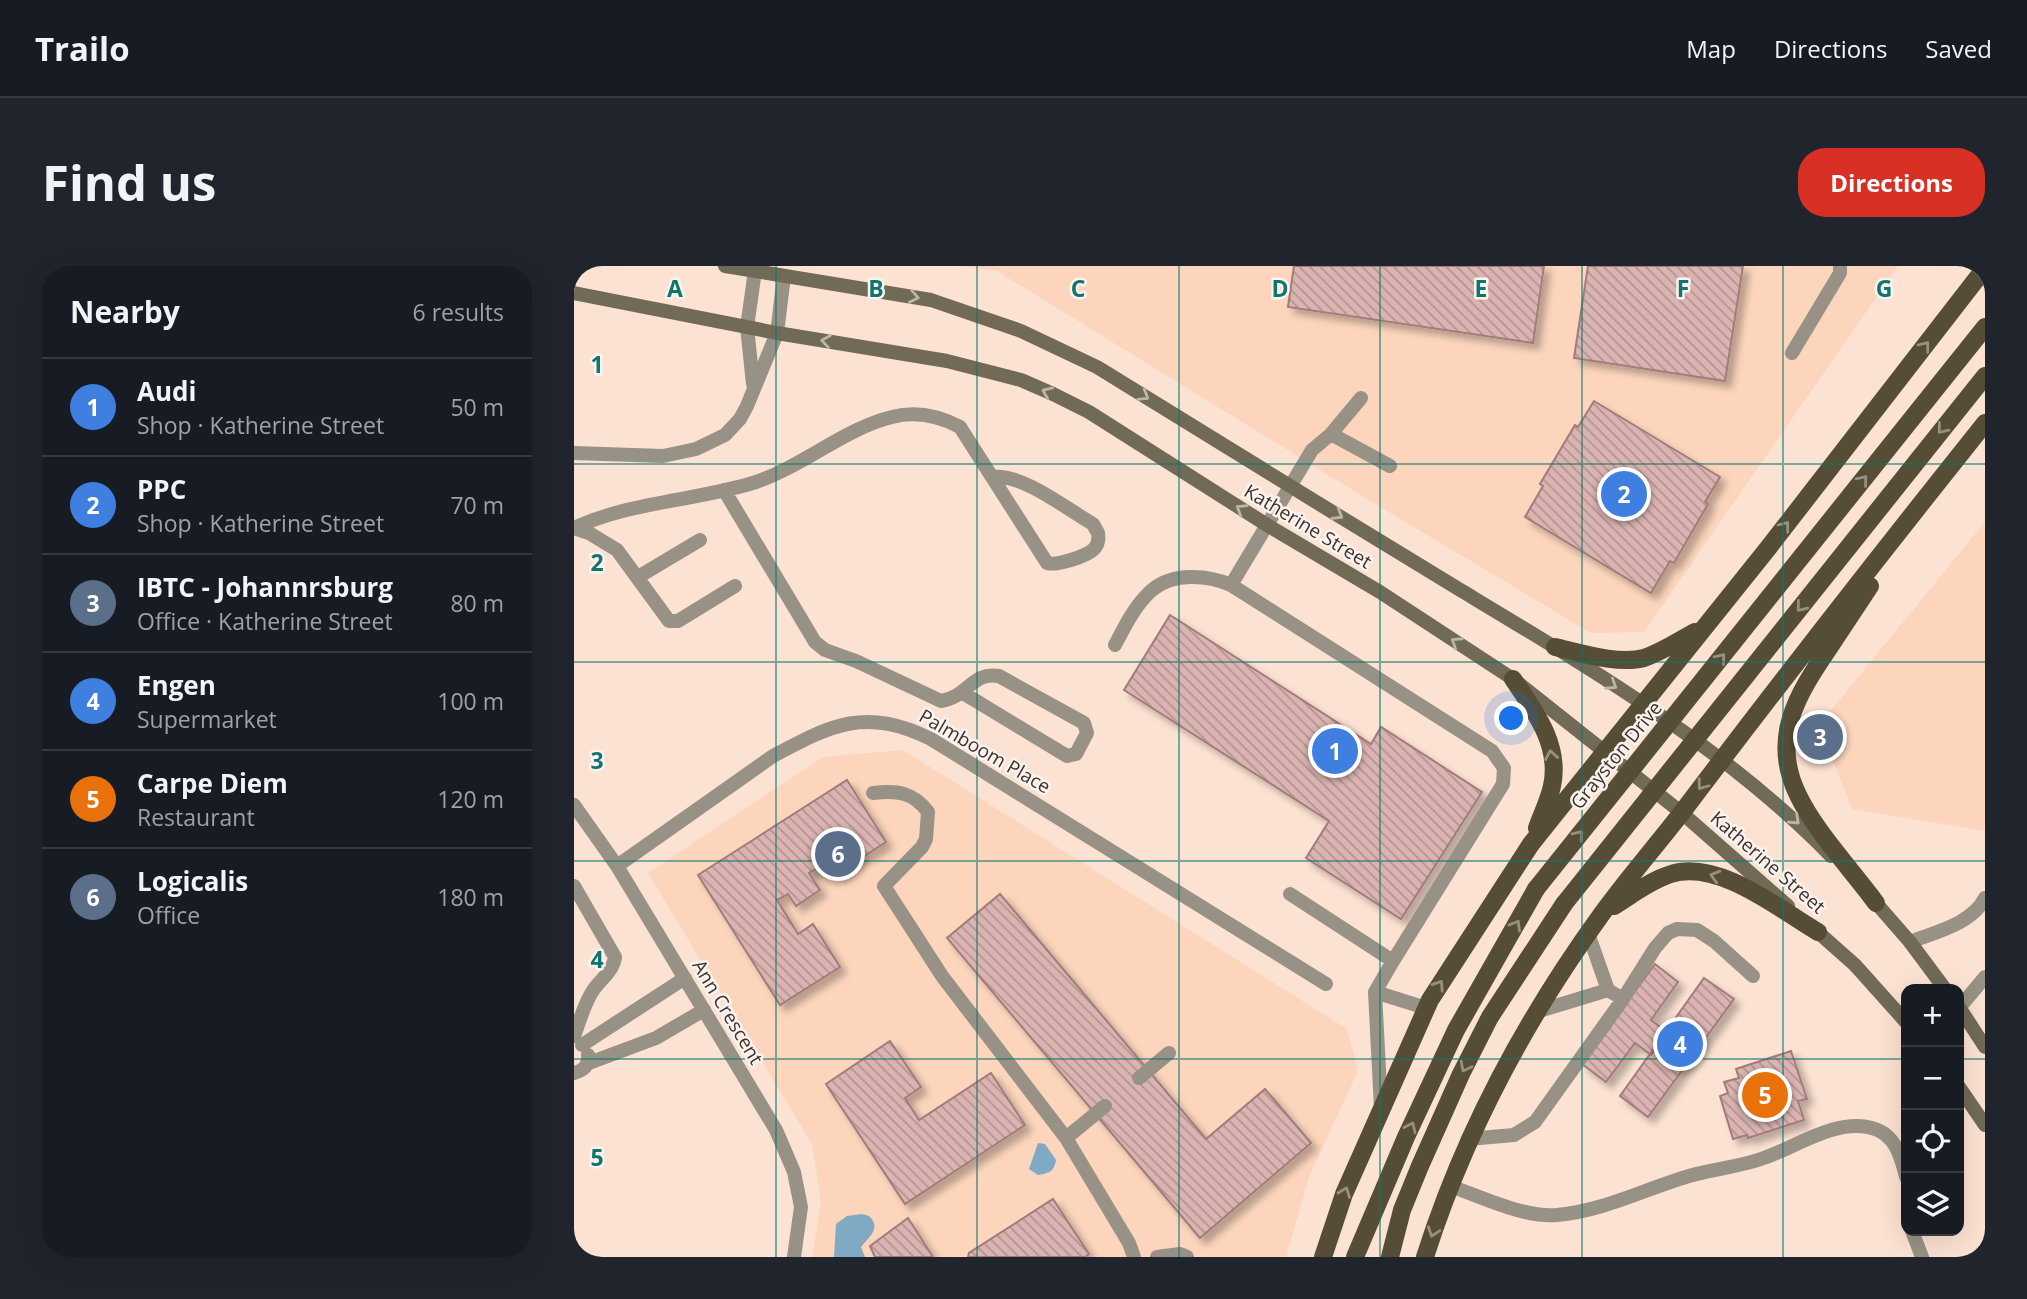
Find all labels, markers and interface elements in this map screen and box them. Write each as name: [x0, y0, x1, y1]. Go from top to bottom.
text: Trailo: [35, 26, 130, 71]
text: Map: [1686, 32, 1736, 65]
text: Directions: [1774, 32, 1887, 65]
text: Saved: [1925, 32, 1992, 65]
button: Directions: [1798, 148, 1985, 217]
text: Find us: [42, 149, 216, 215]
text: A: [667, 272, 683, 304]
text: B: [868, 272, 884, 304]
text: C: [1071, 272, 1085, 304]
text: D: [1271, 272, 1289, 304]
text: E: [1475, 272, 1487, 304]
text: F: [1677, 272, 1689, 304]
text: G: [1876, 272, 1892, 304]
one-way arrow: [908, 288, 920, 303]
text: Nearby: [70, 291, 180, 332]
text: 6 results: [413, 296, 504, 328]
one-way arrow: [820, 334, 832, 349]
one-way arrow: [1916, 341, 1929, 354]
text: 1: [590, 348, 604, 380]
text: Audi: [137, 373, 196, 409]
one-way arrow: [1042, 386, 1054, 400]
one-way arrow: [1136, 388, 1149, 401]
text: 1: [86, 391, 100, 423]
text: 50 m: [450, 391, 504, 423]
text: Shop · Katherine Street: [137, 409, 384, 441]
one-way arrow: [1938, 421, 1951, 434]
pin: 2: [1601, 468, 1647, 520]
text: PPC: [137, 471, 186, 507]
one-way arrow: [1855, 475, 1867, 488]
street label: Katherine Street: [1240, 478, 1377, 574]
text: 2: [86, 489, 100, 521]
text: 70 m: [450, 489, 504, 521]
one-way arrow: [1236, 505, 1249, 518]
text: Shop · Katherine Street: [137, 507, 384, 539]
one-way arrow: [1330, 507, 1343, 520]
one-way arrow: [1777, 521, 1790, 533]
text: 2: [590, 546, 604, 578]
text: IBTC - Johannrsburg: [137, 569, 393, 605]
text: 3: [86, 587, 100, 619]
text: 80 m: [450, 587, 504, 619]
one-way arrow: [1796, 599, 1809, 612]
text: Office · Katherine Street: [137, 605, 393, 637]
one-way arrow: [1450, 637, 1463, 650]
one-way arrow: [1713, 653, 1725, 666]
text: Engen: [137, 667, 216, 703]
one-way arrow: [1604, 677, 1617, 690]
text: 4: [86, 685, 100, 717]
text: 100 m: [437, 685, 504, 717]
street label: Grayston Drive: [1564, 696, 1668, 814]
your location: [1494, 701, 1528, 735]
text: Supermarket: [137, 703, 277, 735]
street label: Palmboom Place: [914, 703, 1056, 799]
pin: 3: [1797, 711, 1843, 763]
pin: 1: [1312, 725, 1358, 777]
text: 3: [590, 744, 604, 776]
one-way arrow: [1544, 749, 1559, 761]
text: Carpe Diem: [137, 765, 288, 801]
one-way arrow: [1698, 778, 1710, 790]
text: 5: [86, 783, 100, 815]
text: 120 m: [437, 783, 504, 815]
text: Restaurant: [137, 801, 255, 833]
street label: Katherine Street: [1705, 805, 1831, 919]
one-way arrow: [1787, 812, 1800, 824]
pin: 6: [815, 828, 861, 880]
one-way arrow: [1571, 831, 1583, 844]
text: Logicalis: [137, 863, 248, 899]
one-way arrow: [1709, 870, 1721, 885]
text: 6: [86, 881, 100, 913]
text: 180 m: [437, 881, 504, 913]
text: Office: [137, 899, 200, 931]
one-way arrow: [1508, 920, 1521, 932]
text: 4: [590, 943, 604, 975]
street label: Ann Crescent: [686, 955, 770, 1069]
one-way arrow: [1431, 980, 1444, 993]
map controls: [1901, 984, 1964, 1236]
button: +: [1901, 984, 1964, 1047]
pin: 4: [1657, 1018, 1703, 1070]
button: −: [1901, 1047, 1964, 1110]
one-way arrow: [1459, 1060, 1473, 1072]
pin: 5: [1742, 1069, 1788, 1121]
button: locate: [1901, 1110, 1964, 1173]
one-way arrow: [1403, 1122, 1417, 1134]
text: 5: [590, 1141, 604, 1173]
button: layers: [1901, 1173, 1964, 1236]
one-way arrow: [1337, 1187, 1351, 1199]
one-way arrow: [1427, 1225, 1442, 1237]

